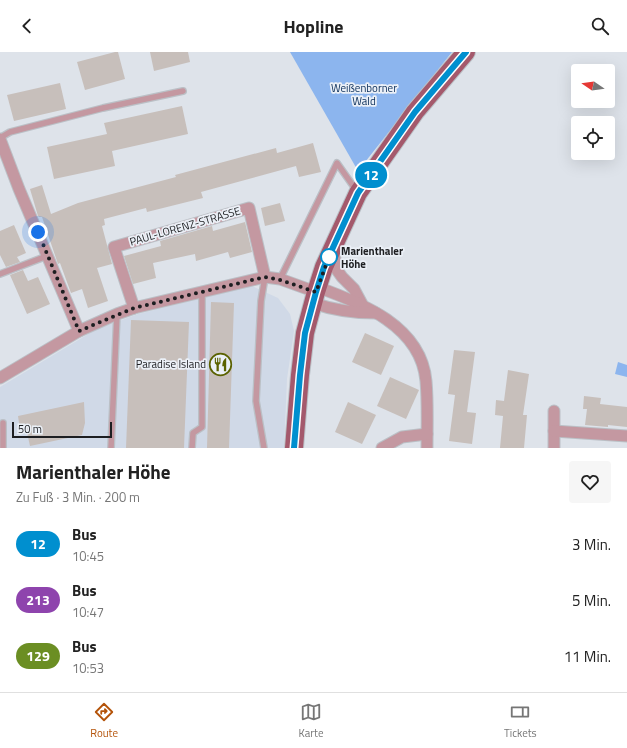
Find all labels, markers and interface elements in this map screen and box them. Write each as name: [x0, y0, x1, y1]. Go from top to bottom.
text: Hopline: [283, 13, 344, 40]
icon: back: [16, 15, 38, 37]
icon: search: [589, 15, 611, 37]
north arrow: [571, 64, 615, 108]
map controls: [571, 64, 615, 160]
park label: Weißenborner Wald: [331, 80, 397, 109]
button: locate: [571, 116, 615, 160]
line badge: 12: [353, 162, 389, 188]
text: 12: [363, 164, 379, 185]
street label: PAUL-LORENZ-STRASSE: [128, 203, 242, 249]
your location: [28, 222, 48, 242]
place label: Marienthaler Höhe: [341, 243, 403, 272]
marker: Marienthaler Höhe: [320, 248, 338, 266]
restaurant icon: Paradise Island: [208, 351, 234, 377]
place label: Paradise Island: [136, 356, 206, 372]
scale bar: [12, 420, 112, 439]
text: 50 m: [18, 421, 42, 437]
text: Marienthaler Höhe: [16, 457, 170, 486]
button: heart: [569, 461, 611, 503]
text: Zu Fuß · 3 Min. · 200 m: [16, 487, 140, 507]
text: Bus: [72, 523, 97, 546]
text: 12: [30, 533, 46, 554]
text: 3 Min.: [572, 533, 611, 556]
text: 10:45: [72, 546, 104, 566]
text: Bus: [72, 579, 97, 602]
text: 213: [26, 589, 50, 610]
text: 5 Min.: [572, 589, 611, 612]
text: 10:47: [72, 602, 104, 622]
text: Bus: [72, 635, 97, 658]
text: 129: [26, 645, 50, 666]
text: 11 Min.: [564, 645, 611, 668]
text: 10:53: [72, 658, 104, 678]
tab: Route: [90, 701, 118, 741]
tab: Karte: [299, 701, 324, 741]
tab: Tickets: [504, 701, 537, 741]

